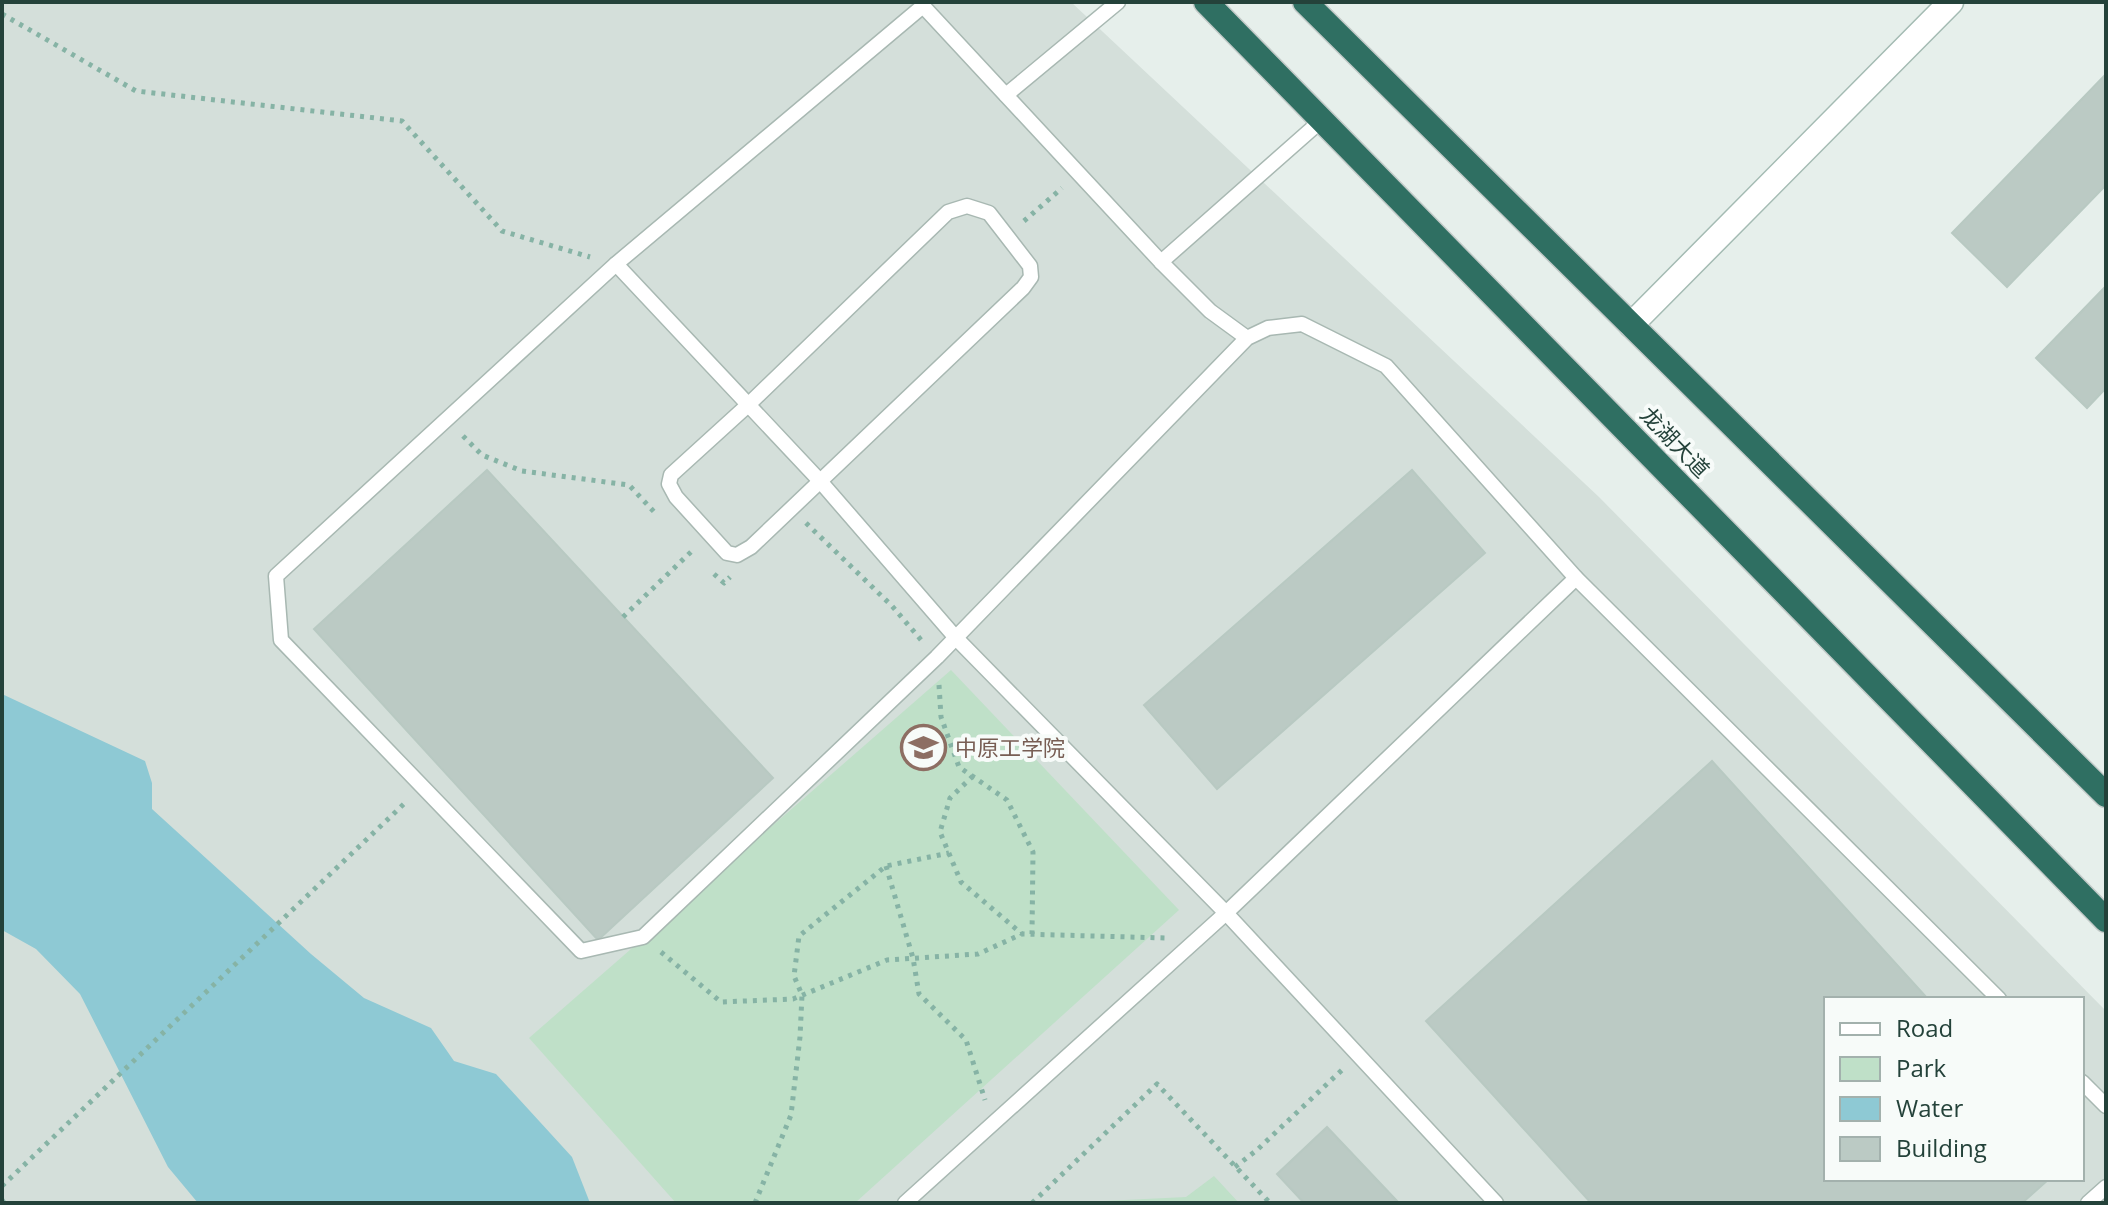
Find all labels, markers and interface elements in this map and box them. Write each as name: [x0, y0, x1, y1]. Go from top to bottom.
street label: 龙湖大道: [1634, 399, 1717, 483]
school or university icon: 中原工学院: [900, 724, 948, 772]
place label: 中原工学院: [955, 732, 1065, 762]
legend: [1824, 997, 2084, 1181]
text: Road: [1896, 1011, 1953, 1044]
text: Park: [1896, 1051, 1947, 1084]
text: Water: [1896, 1091, 1964, 1124]
text: Building: [1896, 1131, 1987, 1164]

